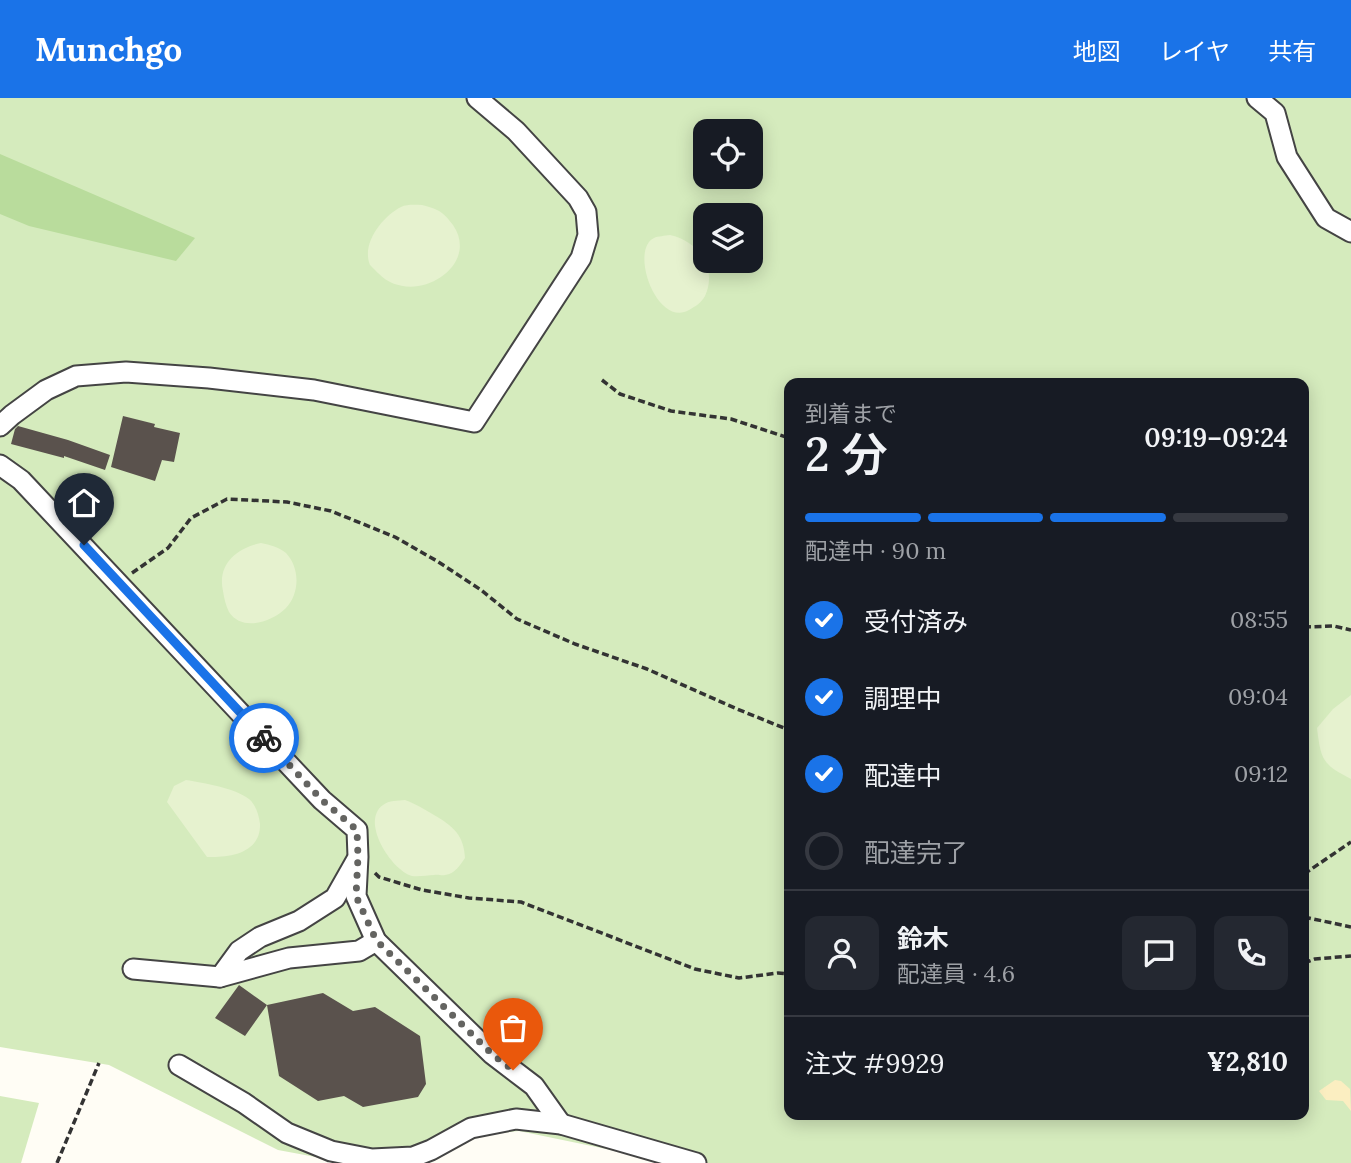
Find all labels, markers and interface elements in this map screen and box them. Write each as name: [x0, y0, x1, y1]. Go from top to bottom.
text: Munchgo: [35, 28, 182, 70]
text: 地図: [1073, 36, 1121, 67]
text: レイヤ: [1159, 36, 1230, 67]
text: 共有: [1268, 36, 1316, 67]
map controls: [693, 119, 763, 273]
button: locate: [693, 119, 763, 189]
button: layers: [693, 203, 763, 273]
text: 到着まで: [805, 399, 897, 428]
text: 09:19–09:24: [1144, 421, 1288, 454]
text: 2 分: [805, 425, 888, 484]
pin: [54, 473, 114, 545]
icon: home: [65, 484, 103, 522]
text: 配達中 · 90 m: [805, 536, 946, 565]
icon: check: [805, 601, 843, 639]
text: 受付済み: [864, 605, 968, 638]
text: 08:55: [1230, 605, 1288, 634]
icon: check: [805, 678, 843, 716]
text: 調理中: [864, 682, 942, 715]
text: 09:04: [1228, 682, 1288, 711]
courier: [229, 703, 299, 773]
icon: bike: [245, 719, 283, 757]
icon: check: [805, 755, 843, 793]
text: 配達中: [864, 759, 942, 792]
text: 09:12: [1234, 759, 1288, 788]
text: 配達完了: [864, 836, 968, 869]
button: person: [805, 916, 879, 990]
button: chat: [1122, 916, 1196, 990]
button: phone: [1214, 916, 1288, 990]
text: 鈴木: [897, 922, 949, 955]
text: 配達員 · 4.6: [897, 959, 1015, 988]
pin: [483, 998, 543, 1070]
icon: bag: [494, 1009, 532, 1047]
text: ¥2,810: [1207, 1045, 1288, 1078]
text: 注文 #9929: [805, 1047, 944, 1080]

